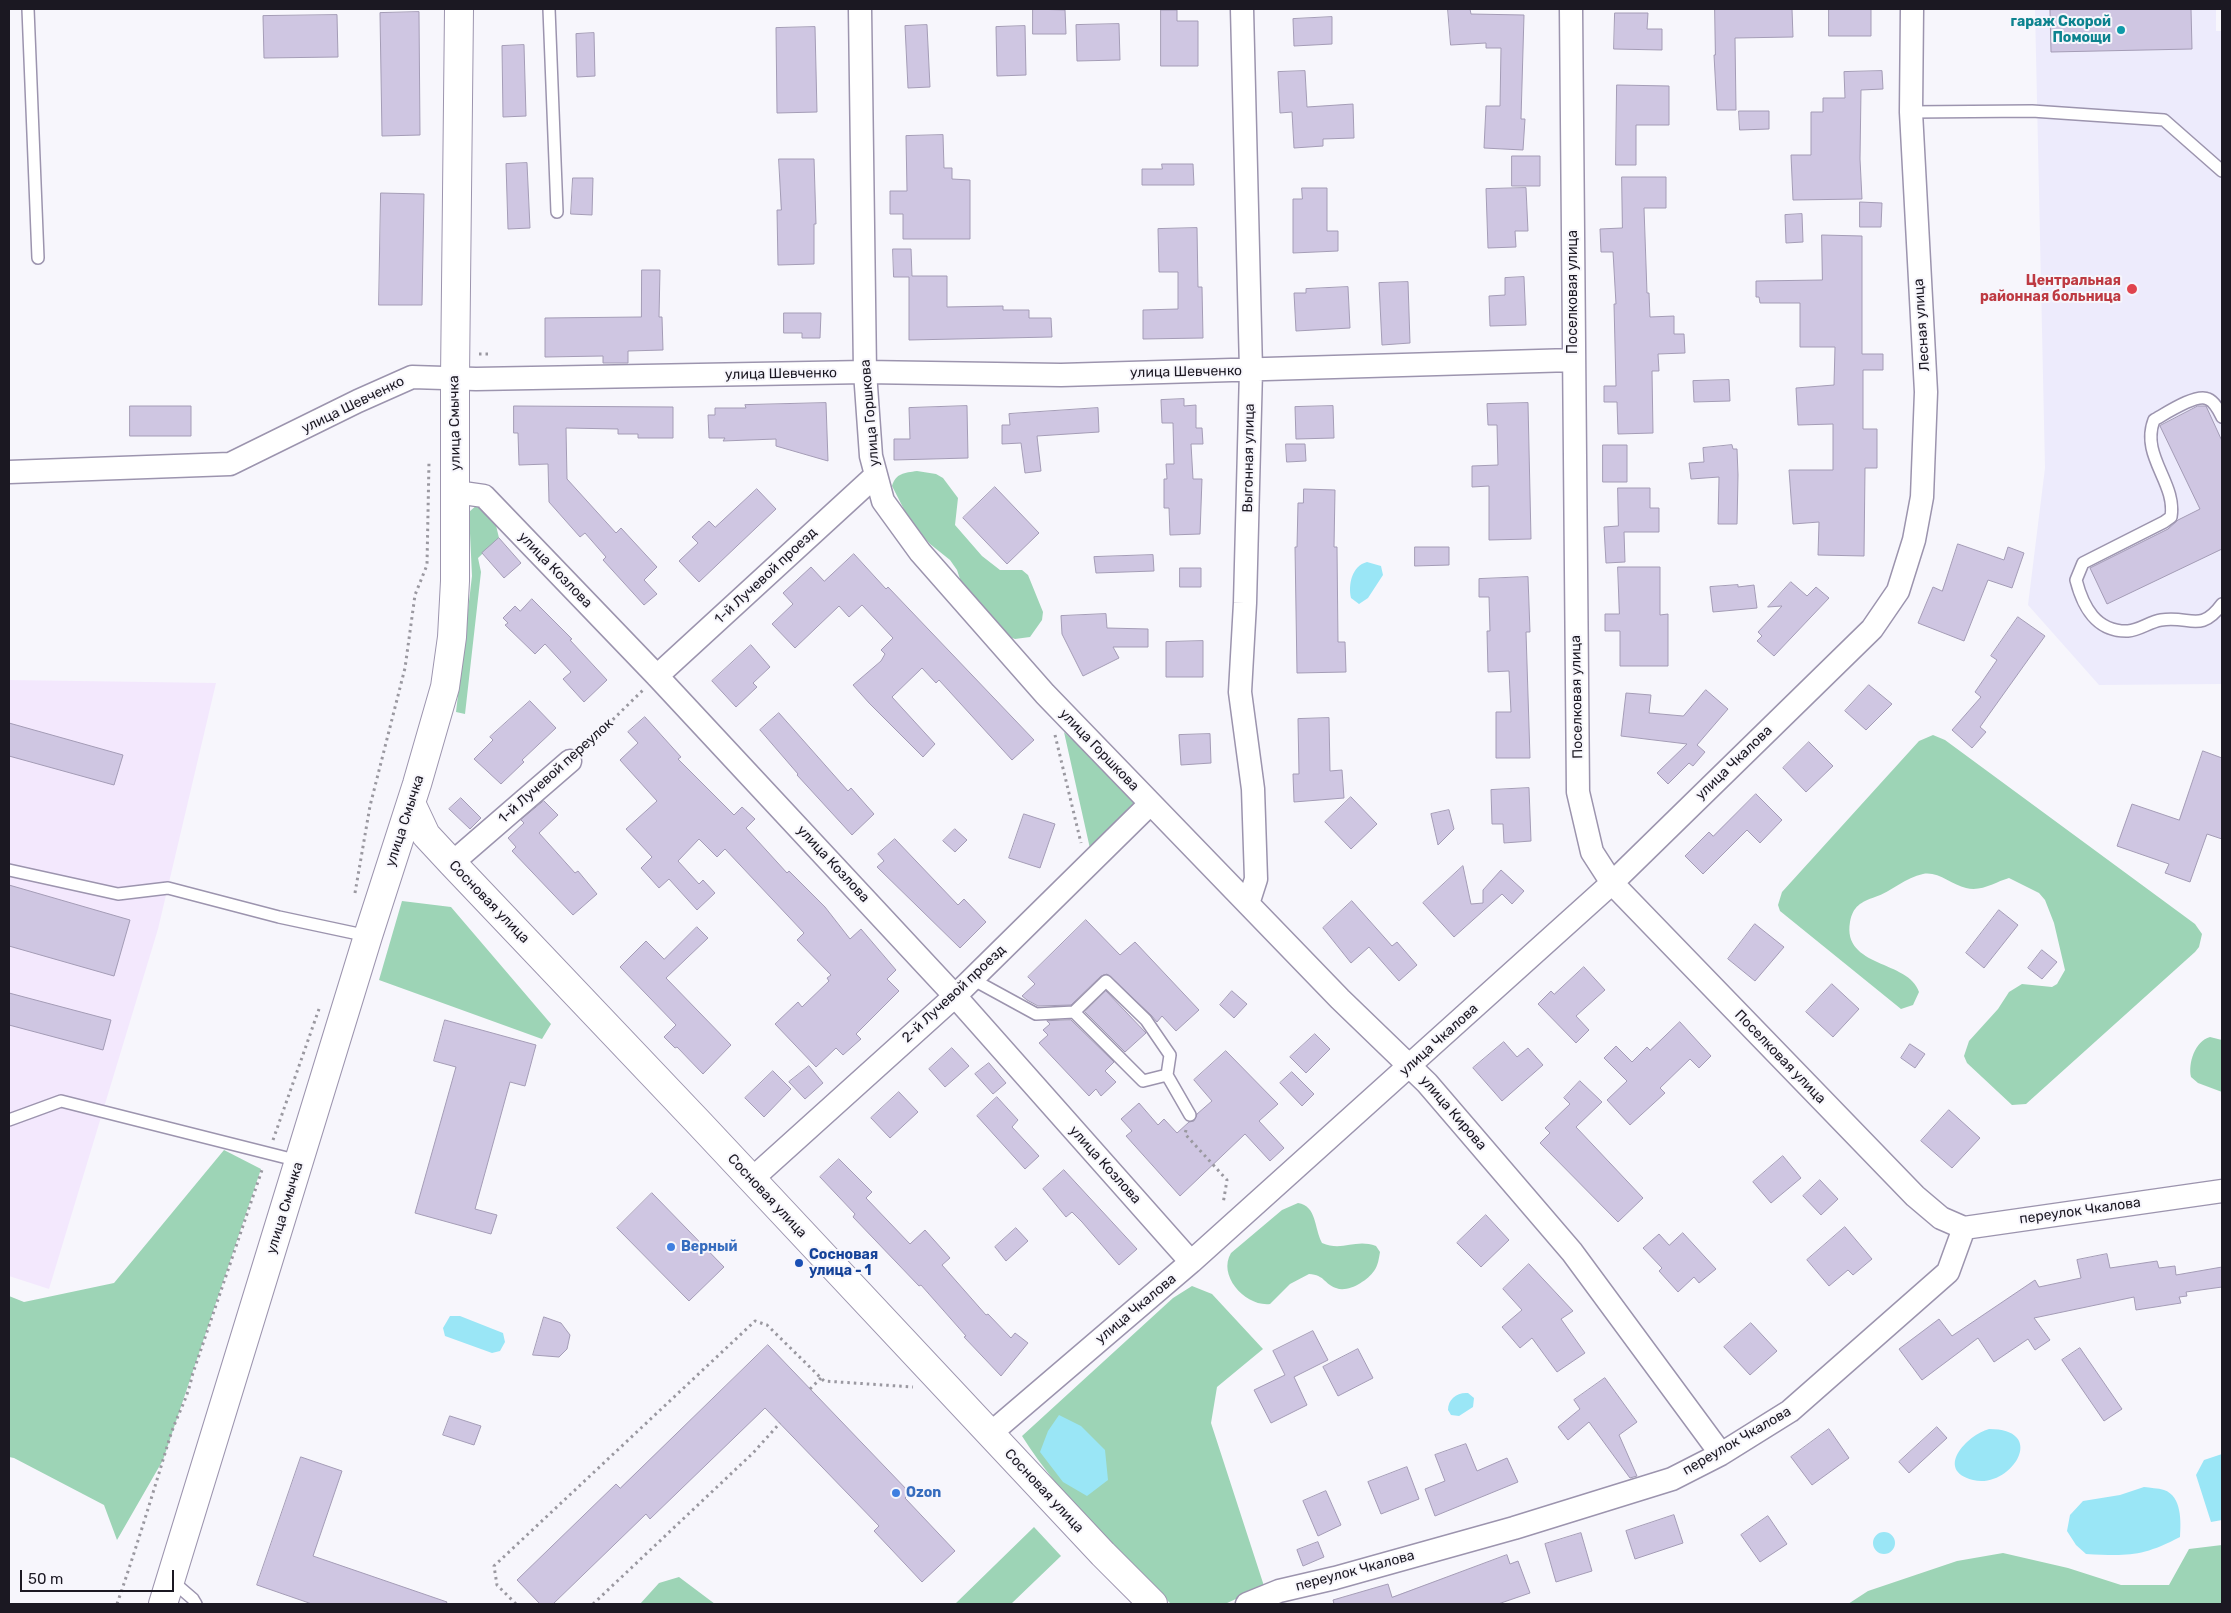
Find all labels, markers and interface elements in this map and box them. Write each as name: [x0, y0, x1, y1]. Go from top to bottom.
place label: гараж Скорой Помощи: [2011, 14, 2111, 46]
marker: гараж Скорой Помощи: [2115, 24, 2127, 36]
street label: Поселковая улица: [1565, 230, 1581, 354]
place label: Центральная районная больница: [1980, 273, 2121, 306]
street label: Лесная улица: [1910, 278, 1934, 372]
marker: Центральная районная больница: [2125, 282, 2139, 296]
street label: улица Горшкова: [857, 359, 883, 467]
street label: улица Шевченко: [1130, 363, 1242, 381]
street label: улица Шевченко: [725, 365, 837, 383]
street label: улица Шевченко: [299, 373, 407, 437]
street label: улица Смычка: [446, 375, 464, 471]
street label: Выгонная улица: [1240, 403, 1258, 513]
street label: 1-й Лучевой проезд: [711, 524, 821, 628]
street label: улица Козлова: [515, 528, 595, 612]
street label: Поселковая улица: [1568, 635, 1586, 759]
street label: улица Горшкова: [1056, 706, 1142, 794]
street label: 1-й Лучевой переулок: [495, 715, 617, 827]
street label: улица Чкалова: [1692, 722, 1776, 804]
street label: улица Смычка: [382, 773, 428, 869]
street label: улица Козлова: [793, 822, 873, 906]
street label: Сосновая улица: [445, 857, 533, 947]
street label: 2-й Лучевой проезд: [899, 942, 1009, 1046]
street label: улица Чкалова: [1396, 1000, 1482, 1080]
street label: Поселковая улица: [1731, 1007, 1829, 1107]
street label: улица Кирова: [1416, 1072, 1490, 1154]
street label: улица Козлова: [1066, 1123, 1144, 1207]
street label: Сосновая улица: [724, 1151, 810, 1241]
street label: улица Смычка: [263, 1160, 307, 1256]
street label: переулок Чкалова: [2018, 1194, 2142, 1228]
place label: Верный: [681, 1239, 737, 1255]
marker: Верный: [665, 1241, 677, 1253]
place label: Сосновая улица - 1: [809, 1247, 878, 1280]
marker: Сосновая улица - 1: [793, 1257, 805, 1269]
street label: улица Чкалова: [1092, 1270, 1180, 1348]
street label: переулок Чкалова: [1680, 1403, 1794, 1479]
street label: Сосновая улица: [1001, 1446, 1087, 1536]
place label: Ozon: [906, 1485, 941, 1501]
marker: Ozon: [890, 1487, 902, 1499]
street label: переулок Чкалова: [1294, 1547, 1416, 1595]
scale bar: [22, 1560, 176, 1592]
text: 50 m: [28, 1570, 63, 1588]

